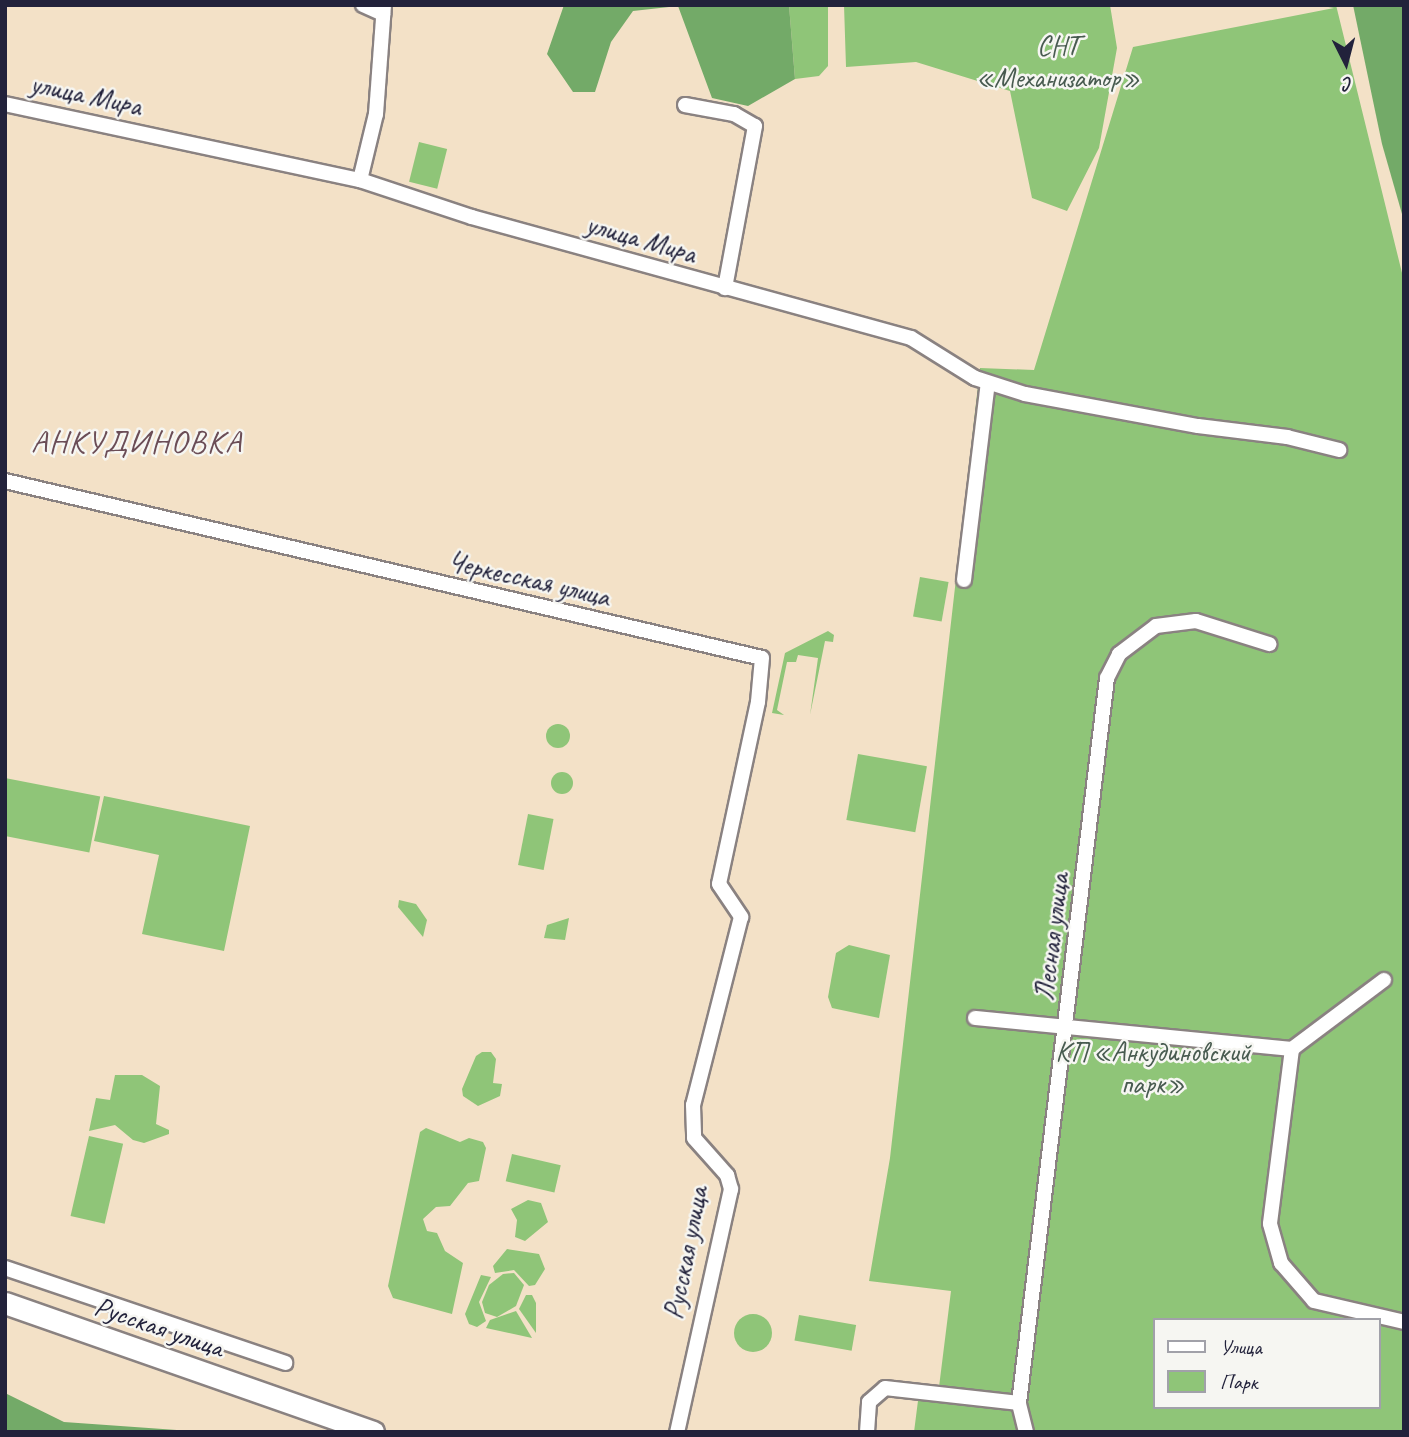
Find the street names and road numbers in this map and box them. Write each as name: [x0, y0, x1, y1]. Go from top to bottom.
street label: улица Мира: [27, 67, 145, 123]
street label: улица Мира: [582, 207, 700, 271]
street label: Черкесская улица: [444, 544, 614, 614]
street label: Лесная улица: [1028, 871, 1076, 1003]
street label: Русская улица: [657, 1184, 715, 1322]
street label: Русская улица: [90, 1289, 228, 1365]

